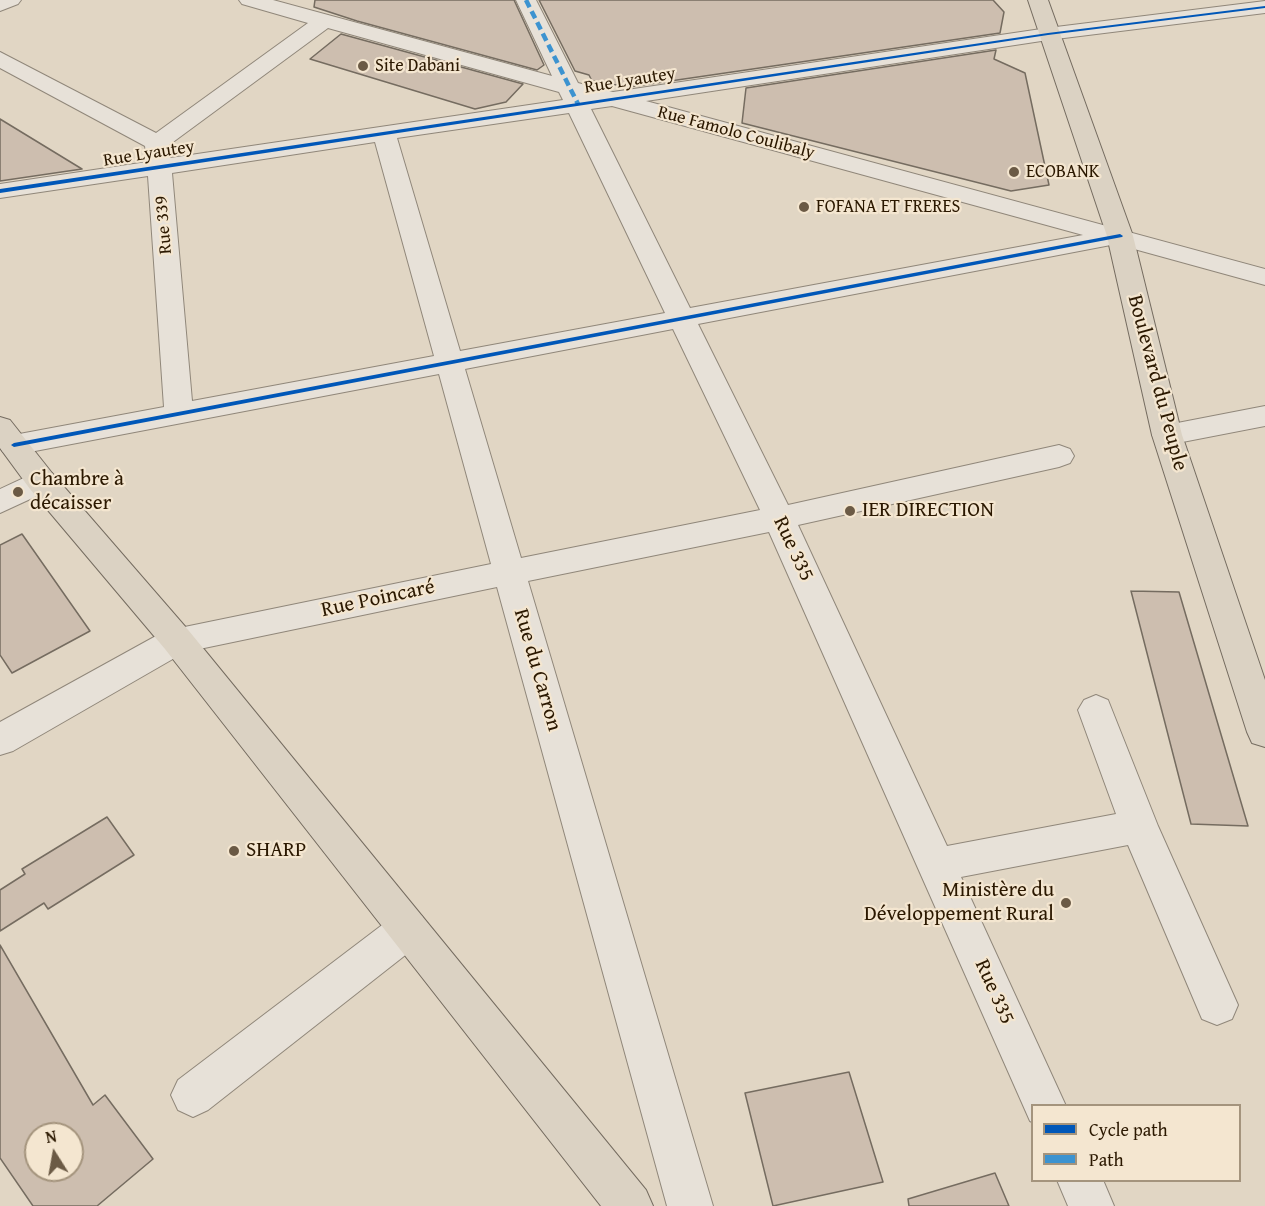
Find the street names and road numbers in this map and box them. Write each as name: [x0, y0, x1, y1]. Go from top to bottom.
street label: Rue Lyautey: [583, 63, 677, 99]
street label: Rue Famolo Coulibaly: [655, 102, 817, 164]
street label: Rue Lyautey: [102, 136, 196, 172]
street label: Rue 339: [151, 195, 177, 255]
street label: Boulevard du Peuple: [1121, 292, 1193, 474]
street label: Rue 335: [767, 513, 819, 585]
street label: Rue Poincaré: [319, 575, 437, 623]
street label: Rue du Carron: [508, 606, 566, 734]
street label: Rue 335: [969, 956, 1019, 1028]

